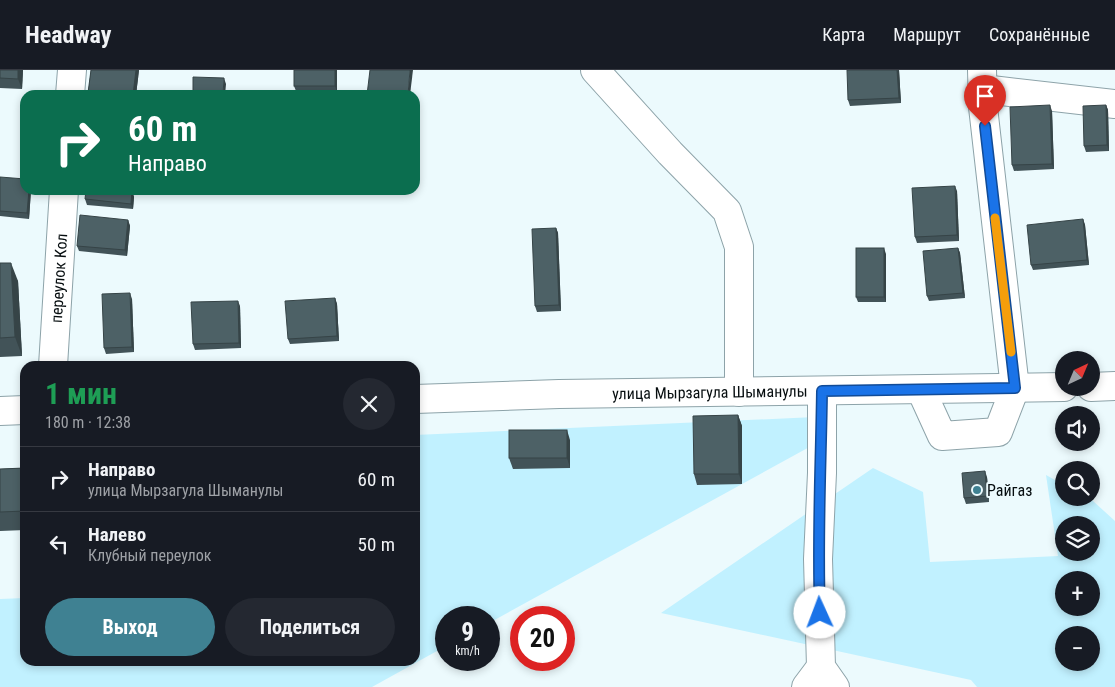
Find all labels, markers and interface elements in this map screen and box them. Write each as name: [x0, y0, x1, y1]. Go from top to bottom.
text: Headway: [25, 21, 111, 49]
text: Карта: [822, 24, 865, 45]
text: Маршрут: [893, 24, 961, 45]
text: Сохранённые: [989, 24, 1090, 45]
pin: [964, 75, 1006, 126]
icon: arrive: [971, 82, 999, 110]
text: 60 m: [128, 109, 197, 150]
icon: right: [45, 110, 110, 175]
text: Направо: [128, 151, 207, 176]
street label: переулок Кол: [46, 233, 71, 324]
north arrow: [1055, 351, 1100, 396]
map controls: [1055, 351, 1100, 671]
text: 1 мин: [45, 376, 117, 411]
button: close: [343, 378, 395, 430]
street label: улица Мырзагула Шыманулы: [612, 381, 808, 403]
button: sound: [1055, 406, 1100, 451]
text: 180 m · 12:38: [45, 413, 131, 432]
text: Направо: [88, 458, 155, 481]
button: search: [1055, 461, 1100, 506]
icon: right: [45, 465, 73, 493]
text: 60 m: [358, 468, 395, 491]
text: улица Мырзагула Шыманулы: [88, 481, 283, 500]
place label: Райгаз: [987, 481, 1032, 500]
marker: Райгаз: [971, 484, 983, 496]
button: layers: [1055, 516, 1100, 561]
text: Налево: [88, 523, 146, 546]
icon: left: [45, 530, 73, 558]
text: 50 m: [358, 533, 395, 556]
text: Клубный переулок: [88, 546, 211, 565]
button: +: [1055, 571, 1100, 616]
position arrow: [793, 586, 845, 638]
button: Выход: [45, 598, 215, 656]
button: Поделиться: [225, 598, 395, 656]
speed limit sign: 20: [510, 606, 575, 671]
text: 9: [461, 618, 474, 647]
button: −: [1055, 626, 1100, 671]
text: km/h: [455, 644, 480, 658]

